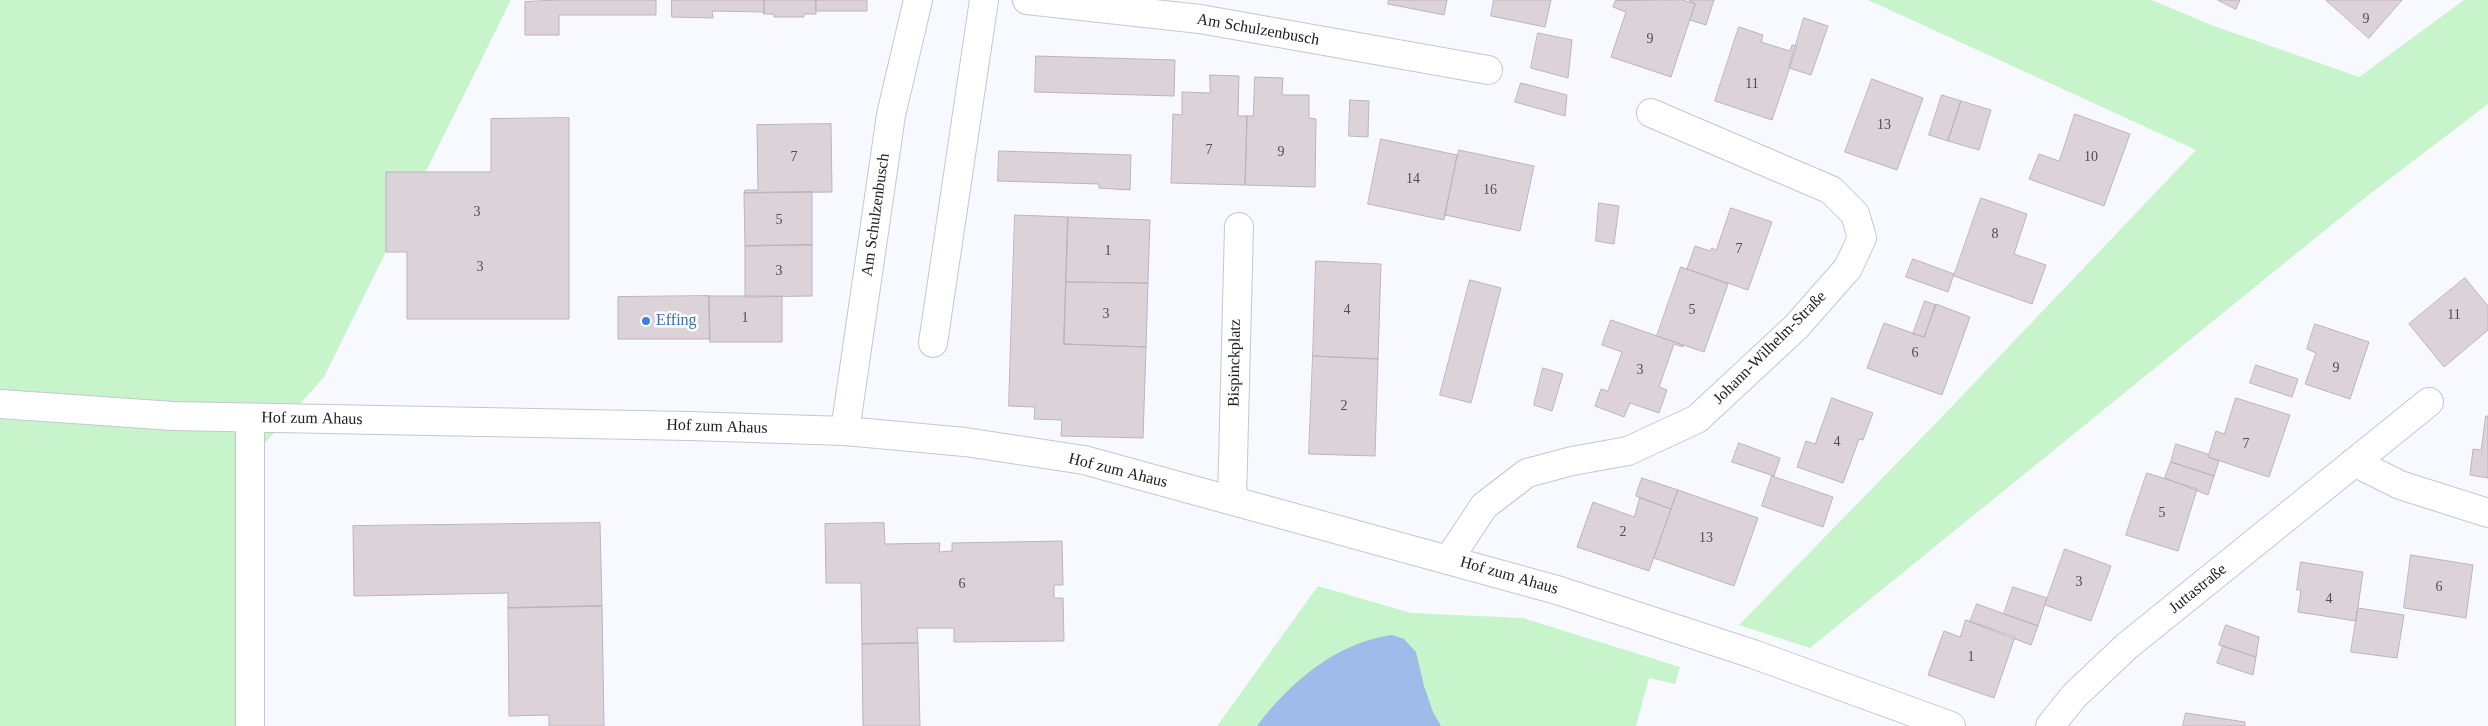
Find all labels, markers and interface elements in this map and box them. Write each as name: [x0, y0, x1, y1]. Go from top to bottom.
street label: Am Schulzenbusch: [1195, 10, 1321, 50]
house number: 9: [2362, 11, 2370, 27]
house number: 9: [1646, 31, 1654, 47]
house number: 11: [1745, 76, 1759, 92]
house number: 13: [1877, 117, 1891, 133]
house number: 7: [1206, 142, 1212, 158]
house number: 9: [1278, 144, 1284, 160]
house number: 7: [791, 149, 798, 165]
house number: 10: [2084, 149, 2098, 165]
street label: Am Schulzenbusch: [858, 152, 894, 278]
house number: 14: [1406, 171, 1420, 187]
house number: 16: [1483, 182, 1497, 198]
house number: 3: [474, 204, 481, 220]
house number: 5: [776, 212, 782, 228]
house number: 8: [1992, 226, 1998, 242]
house number: 7: [1736, 241, 1742, 257]
house number: 1: [1104, 243, 1112, 259]
house number: 3: [476, 259, 484, 275]
house number: 3: [776, 263, 782, 279]
street label: Johann-Wilhelm-Straße: [1709, 287, 1831, 409]
house number: 4: [1344, 302, 1350, 318]
house number: 5: [1688, 302, 1695, 318]
house number: 3: [1102, 306, 1110, 322]
house number: 11: [2447, 307, 2461, 323]
house number: 1: [742, 310, 748, 326]
place label: Effing: [656, 311, 697, 331]
marker: Effing: [640, 315, 652, 327]
street label: Bispinckplatz: [1225, 319, 1245, 407]
house number: 6: [1912, 345, 1918, 361]
house number: 9: [2332, 360, 2340, 376]
house number: 3: [1636, 362, 1644, 378]
house number: 2: [1340, 398, 1348, 414]
street label: Hof zum Ahaus: [261, 409, 363, 429]
street label: Hof zum Ahaus: [666, 416, 768, 438]
house number: 4: [1834, 434, 1840, 450]
house number: 7: [2242, 436, 2250, 452]
street label: Hof zum Ahaus: [1067, 449, 1169, 493]
house number: 5: [2158, 505, 2166, 521]
house number: 2: [1620, 524, 1626, 540]
house number: 13: [1699, 530, 1713, 546]
street label: Hof zum Ahaus: [1458, 553, 1560, 599]
street label: Juttastraße: [2165, 560, 2231, 618]
house number: 3: [2076, 574, 2082, 590]
house number: 6: [959, 576, 966, 592]
house number: 6: [2436, 579, 2442, 595]
house number: 4: [2326, 591, 2332, 607]
house number: 1: [1968, 649, 1974, 665]

